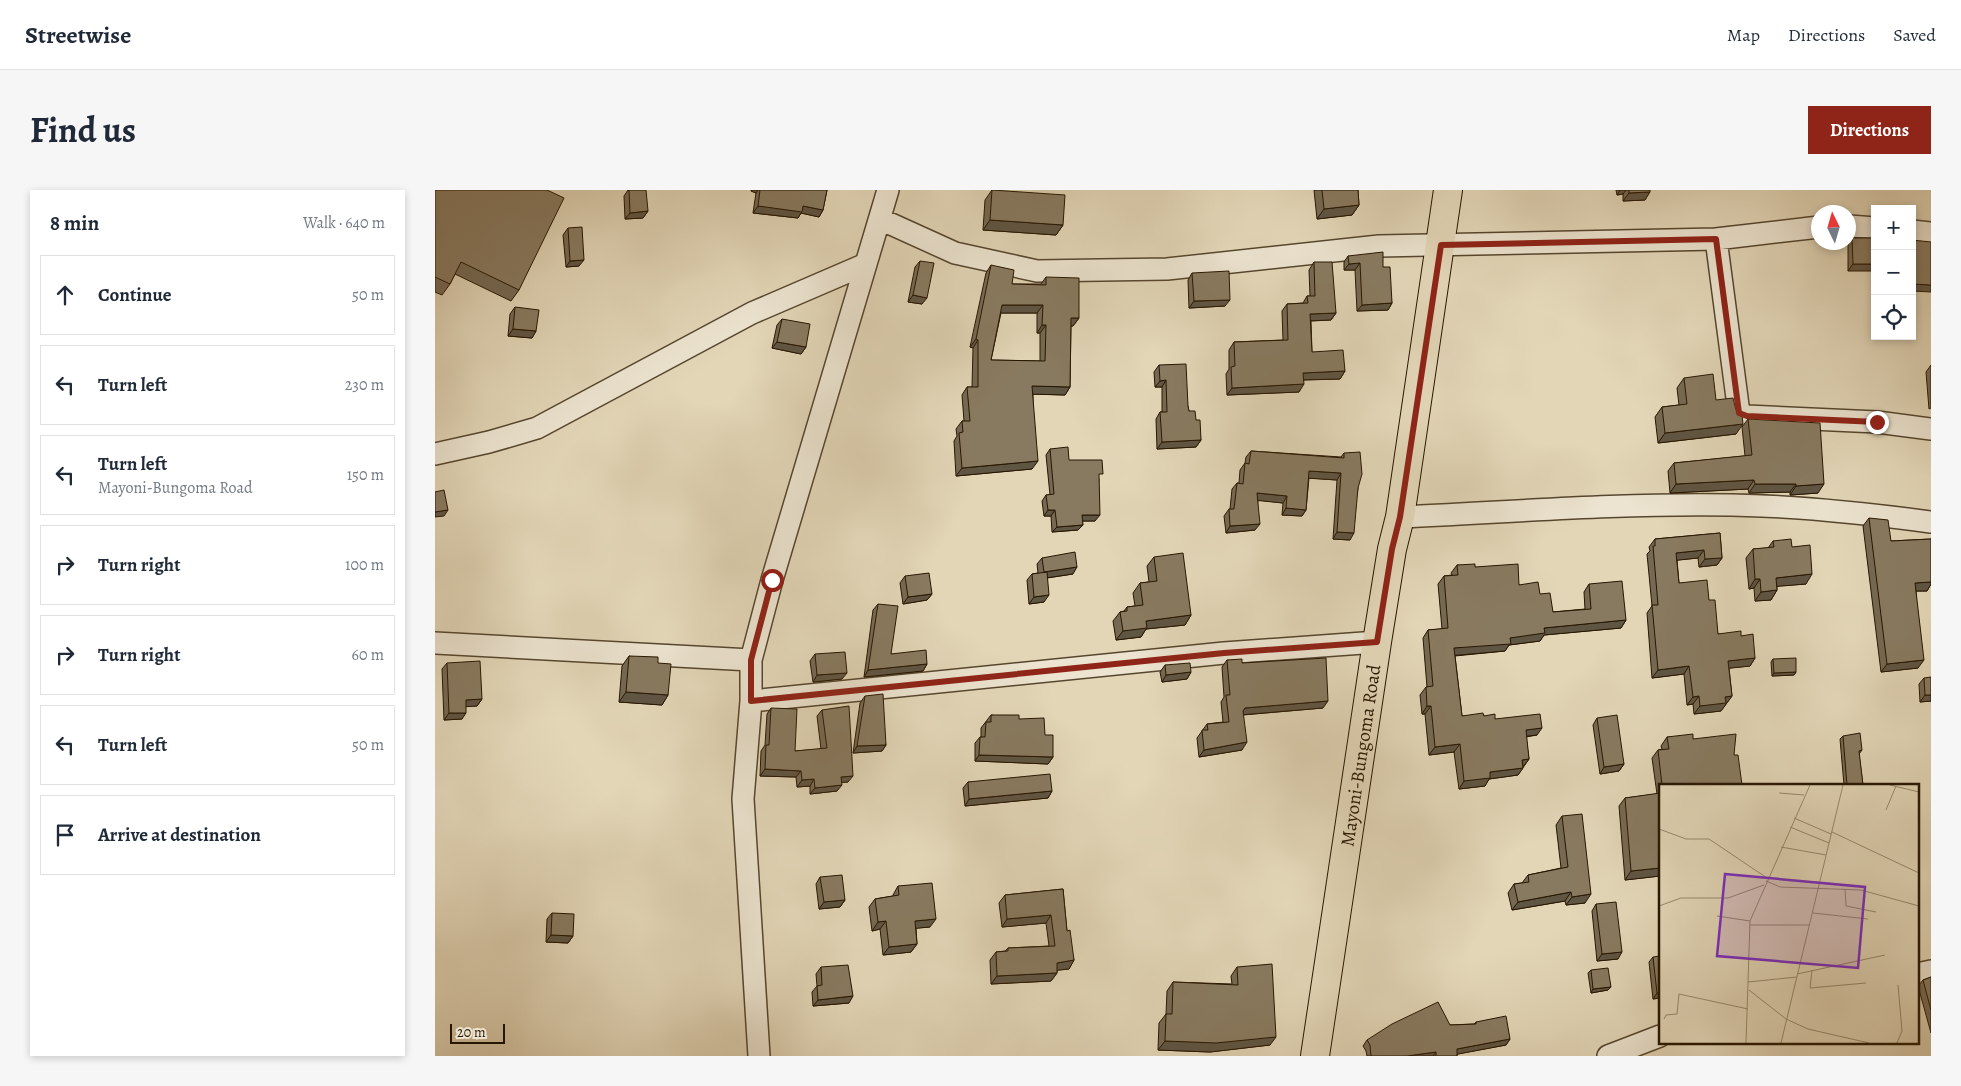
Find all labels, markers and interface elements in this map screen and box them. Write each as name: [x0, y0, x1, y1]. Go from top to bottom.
text: Streetwise: [25, 19, 131, 51]
text: Map: [1727, 23, 1760, 47]
text: Directions: [1788, 23, 1865, 47]
text: Saved: [1893, 23, 1936, 47]
text: Find us: [30, 106, 136, 154]
button: Directions: [1808, 106, 1931, 154]
north arrow: [1811, 205, 1856, 250]
map controls: [1871, 205, 1916, 340]
button: +: [1871, 205, 1916, 250]
text: 8 min: [50, 209, 99, 237]
text: Walk · 640 m: [303, 212, 385, 234]
button: −: [1871, 250, 1916, 295]
icon: ahead: [51, 281, 79, 309]
text: Continue: [98, 282, 172, 308]
text: 50 m: [352, 284, 384, 306]
button: locate: [1871, 295, 1916, 340]
icon: left: [51, 371, 79, 399]
text: Turn left: [98, 372, 167, 398]
text: 230 m: [345, 374, 384, 396]
route end: [1866, 411, 1889, 434]
text: Turn left: [98, 451, 167, 477]
icon: left: [51, 461, 79, 489]
text: 150 m: [347, 464, 384, 486]
text: Mayoni-Bungoma Road: [98, 477, 252, 499]
icon: right: [51, 551, 79, 579]
text: Turn right: [98, 552, 180, 578]
text: 100 m: [345, 554, 384, 576]
route start: [761, 569, 784, 592]
icon: right: [51, 641, 79, 669]
text: Turn right: [98, 642, 180, 668]
text: 60 m: [352, 644, 384, 666]
street label: Mayoni-Bungoma Road: [1335, 662, 1388, 848]
icon: left: [51, 731, 79, 759]
text: Turn left: [98, 732, 167, 758]
text: 50 m: [352, 734, 384, 756]
inset map: [1659, 784, 1919, 1044]
icon: arrive: [51, 821, 79, 849]
text: Arrive at destination: [98, 822, 261, 848]
scale bar: [450, 1021, 505, 1044]
text: 20 m: [457, 1023, 486, 1042]

